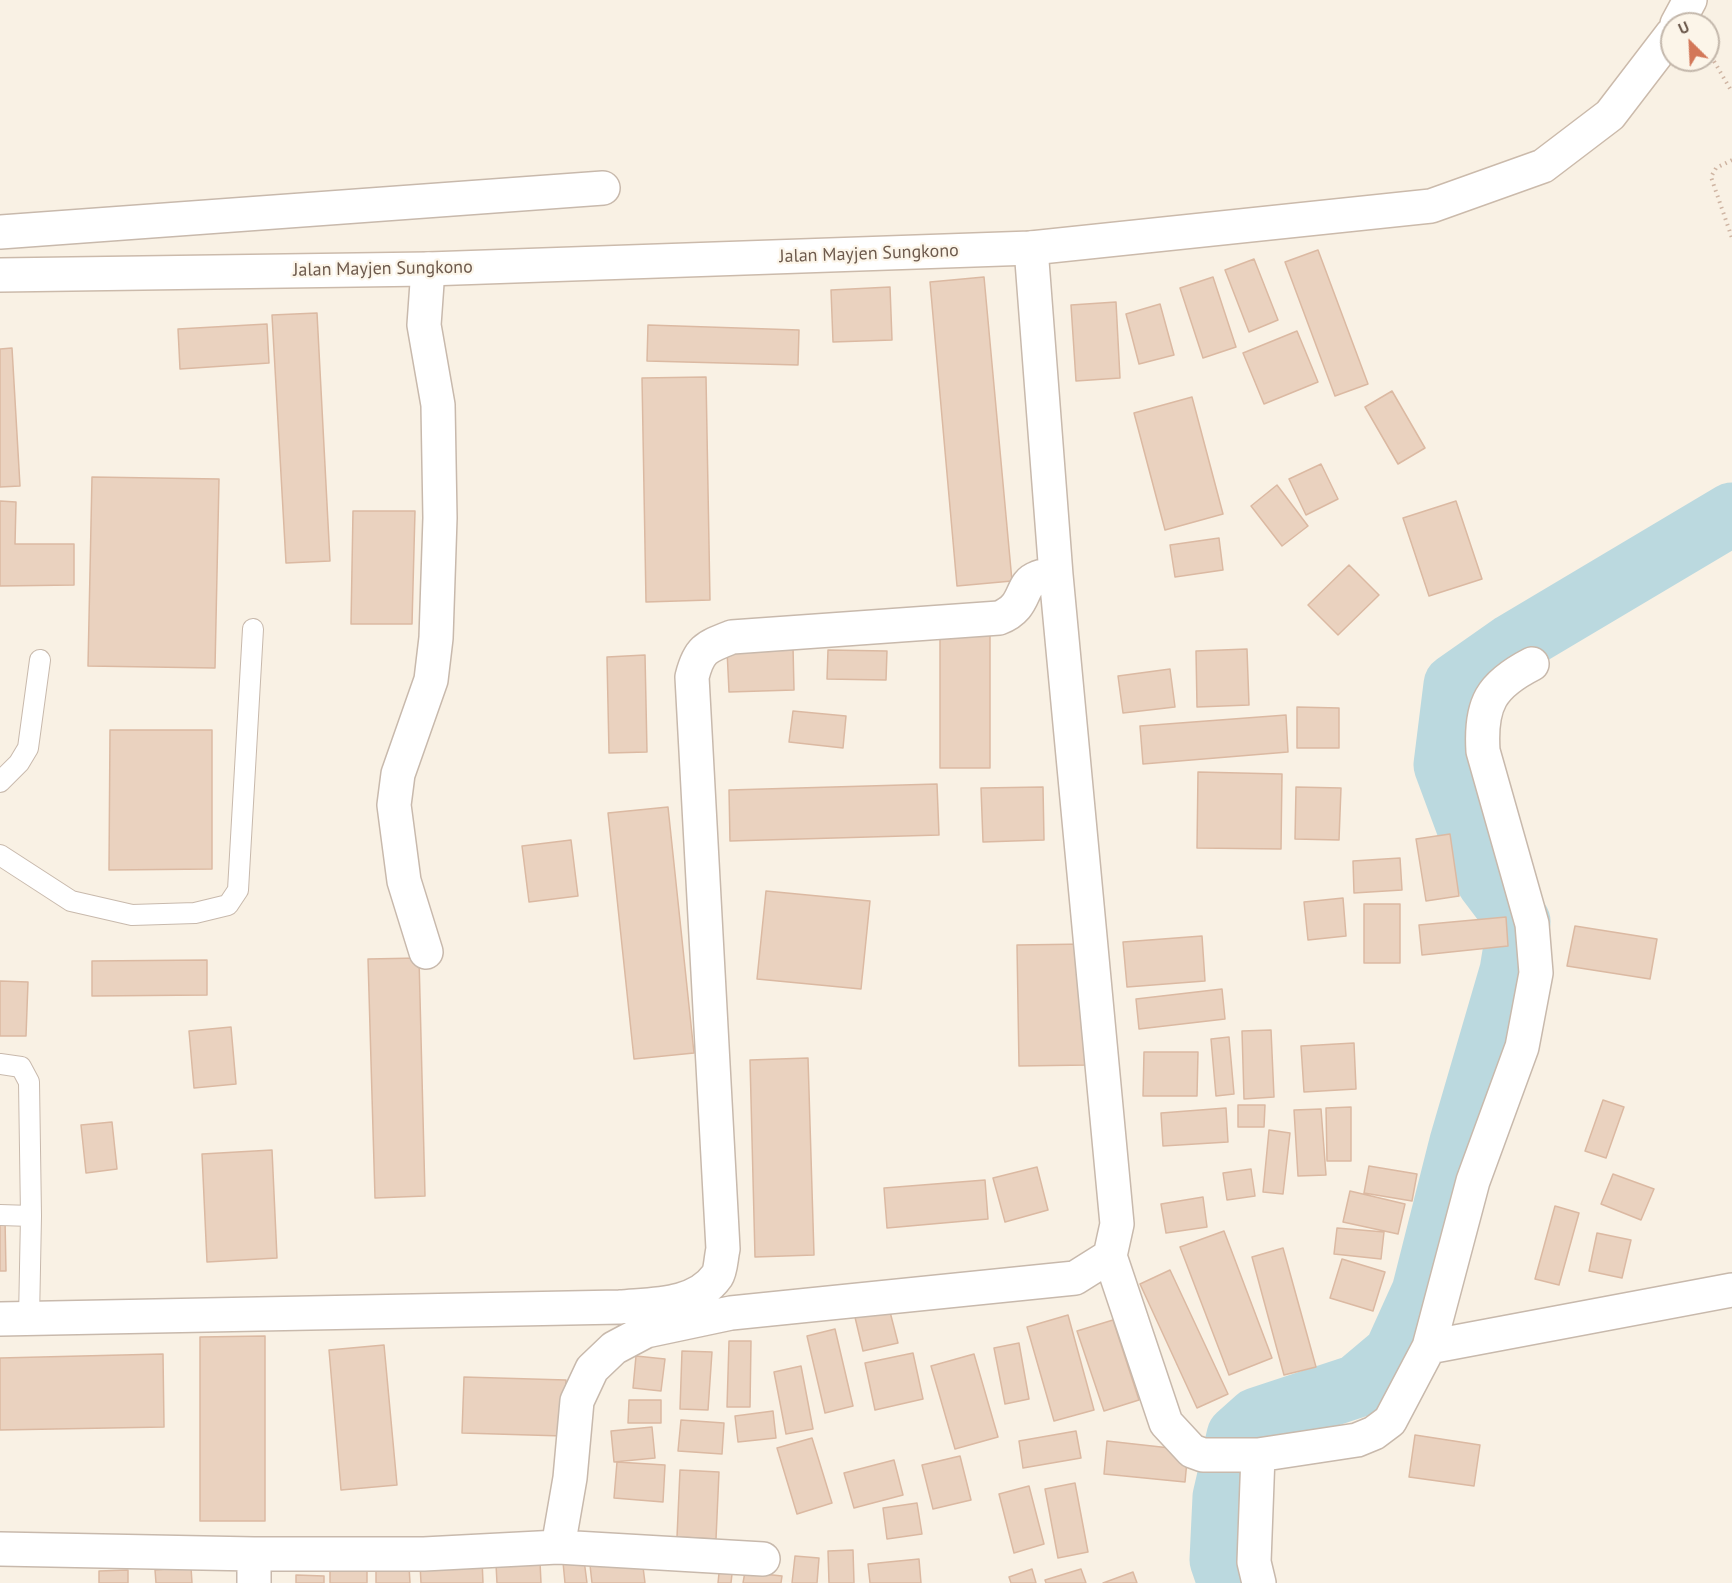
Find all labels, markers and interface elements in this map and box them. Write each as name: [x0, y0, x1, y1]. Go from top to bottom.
north arrow: [1660, 12, 1720, 72]
text: U: [1675, 16, 1692, 39]
street label: Jalan Mayjen Sungkono: [779, 240, 959, 268]
street label: Jalan Mayjen Sungkono: [293, 257, 473, 281]

